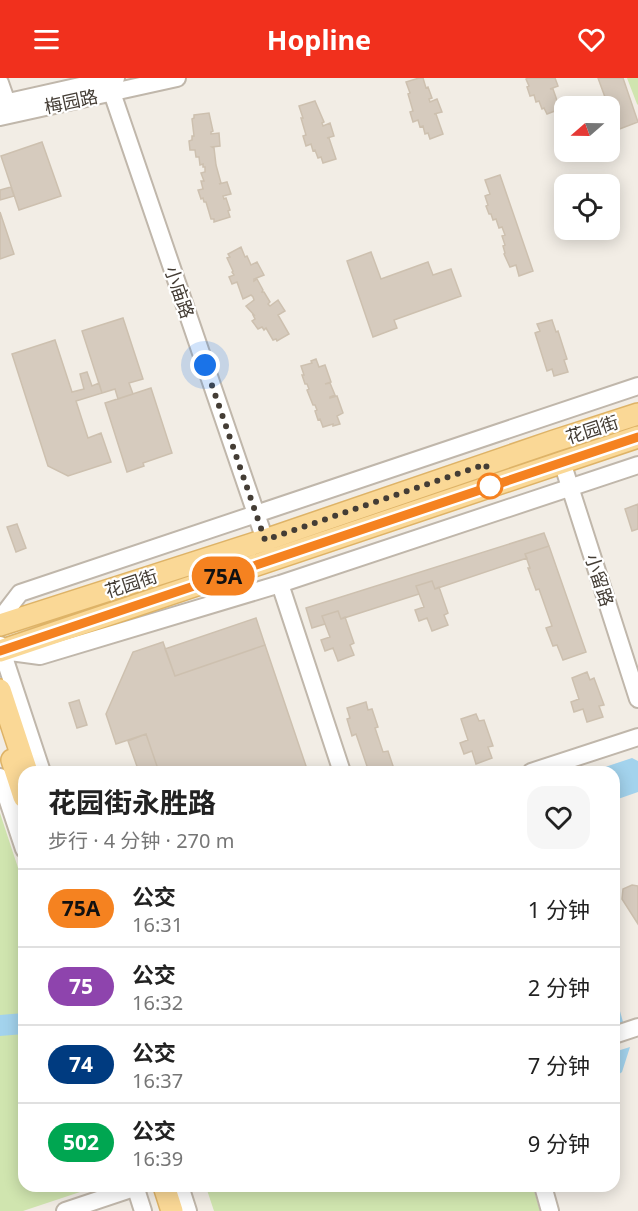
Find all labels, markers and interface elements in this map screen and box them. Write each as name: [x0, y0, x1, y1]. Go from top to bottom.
text: Hopline: [267, 21, 371, 58]
icon: menu: [30, 23, 63, 56]
icon: heart: [575, 23, 608, 56]
street label: 梅园路: [42, 84, 100, 118]
north arrow: [554, 96, 620, 162]
map controls: [554, 96, 620, 240]
button: locate: [554, 174, 620, 240]
street label: 小庙路: [160, 263, 200, 321]
your location: [190, 350, 220, 380]
street label: 花园街: [563, 409, 621, 449]
unlabelled marker: [477, 473, 503, 499]
street label: 小留路: [580, 551, 620, 609]
line badge: 75A: [188, 556, 258, 596]
text: 75A: [204, 562, 242, 590]
street label: 花园街: [102, 563, 160, 603]
text: 花园街永胜路: [48, 783, 216, 821]
button: heart: [527, 786, 590, 849]
text: 步行 · 4 分钟 · 270 m: [48, 827, 234, 854]
text: 公交: [132, 881, 176, 911]
text: 75A: [62, 894, 100, 922]
text: 1 分钟: [528, 894, 590, 924]
text: 16:31: [132, 911, 183, 938]
text: 公交: [132, 959, 176, 989]
text: 75: [69, 972, 93, 1000]
text: 2 分钟: [528, 972, 590, 1002]
text: 16:32: [132, 989, 183, 1016]
text: 公交: [132, 1037, 176, 1067]
text: 74: [69, 1050, 93, 1078]
text: 7 分钟: [528, 1050, 590, 1080]
text: 16:37: [132, 1067, 183, 1094]
text: 公交: [132, 1115, 176, 1145]
text: 502: [63, 1128, 99, 1156]
text: 9 分钟: [528, 1128, 590, 1158]
text: 16:39: [132, 1145, 183, 1172]

